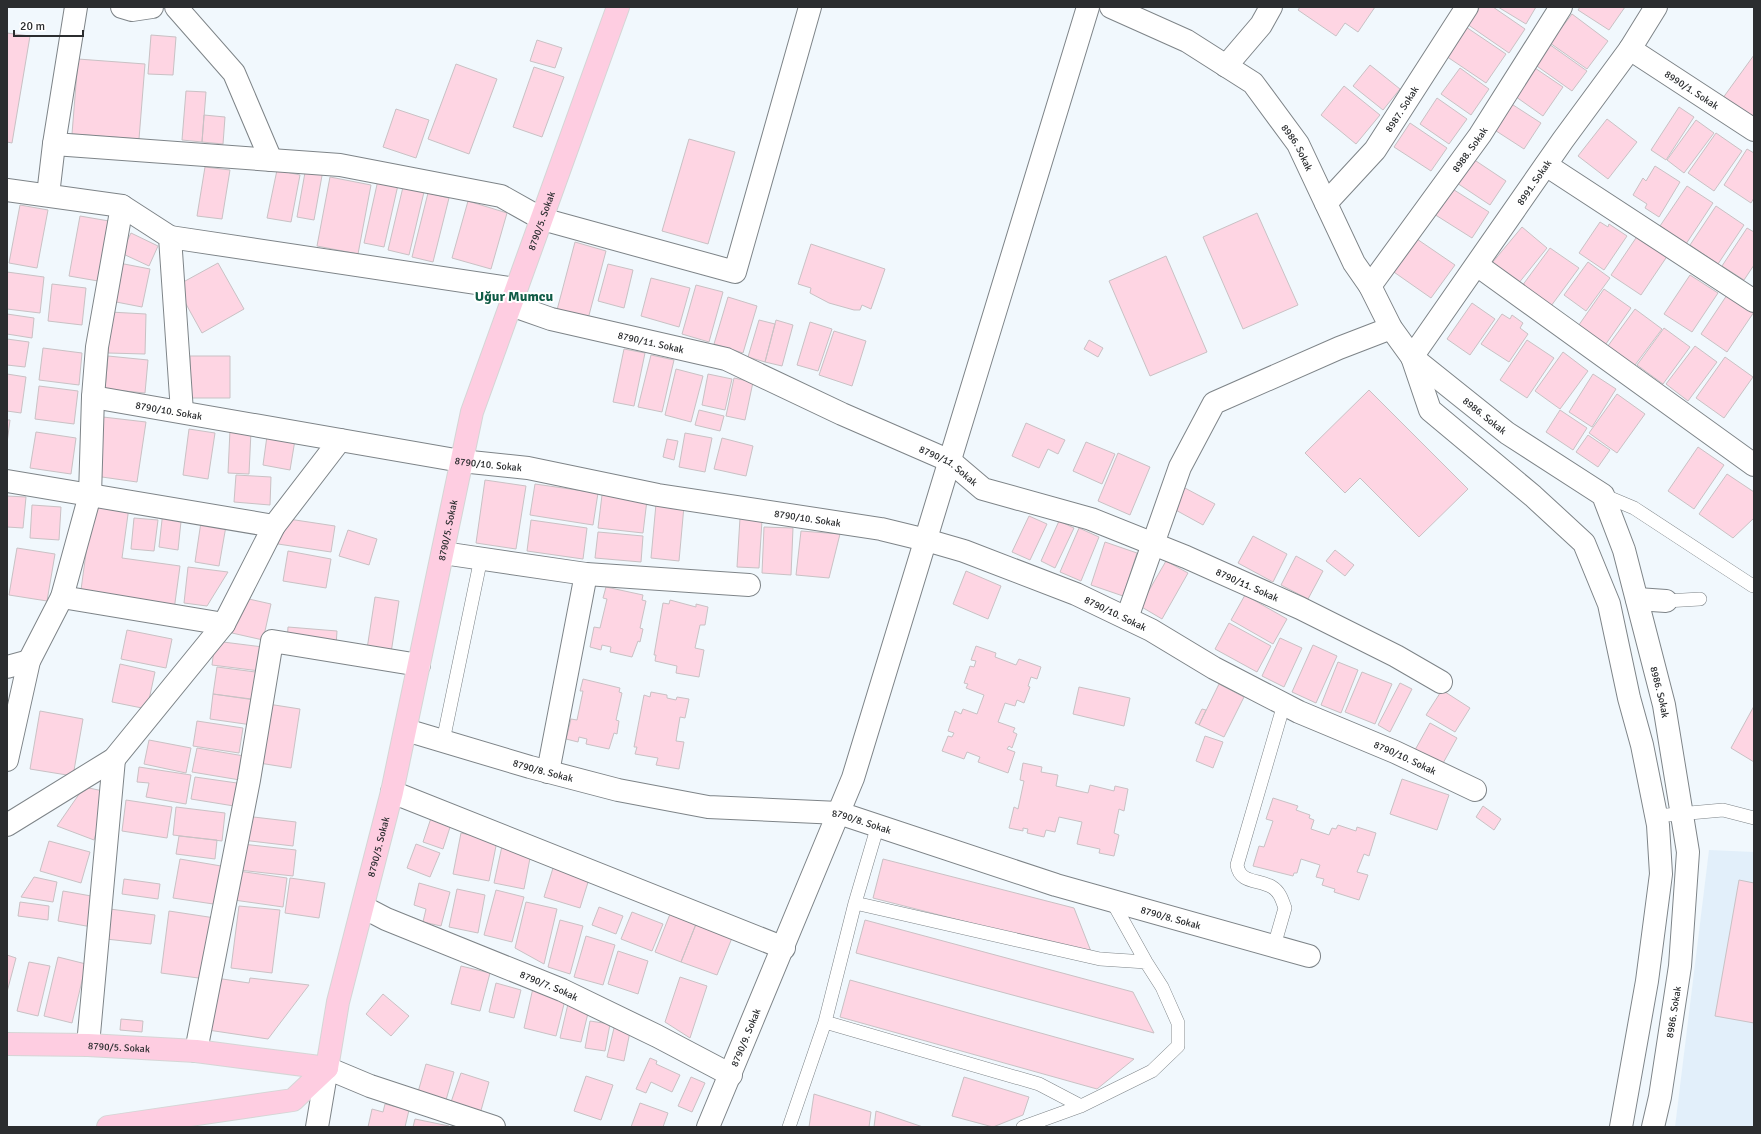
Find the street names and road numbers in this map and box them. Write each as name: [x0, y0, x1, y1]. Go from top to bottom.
street label: 8990/1. Sokak: [1662, 68, 1721, 112]
street label: 8987. Sokak: [1383, 84, 1421, 135]
street label: 8986. Sokak: [1278, 122, 1315, 173]
street label: 8988. Sokak: [1450, 125, 1490, 175]
street label: 8991. Sokak: [1515, 158, 1554, 208]
street label: 8790/5. Sokak: [526, 190, 558, 252]
street label: 8790/11. Sokak: [617, 329, 685, 356]
street label: 8986. Sokak: [1460, 395, 1509, 437]
street label: 8790/10. Sokak: [134, 399, 203, 423]
street label: 8790/11. Sokak: [917, 443, 980, 489]
street label: 8790/10. Sokak: [454, 455, 522, 474]
street label: 8790/5. Sokak: [436, 499, 460, 562]
street label: 8790/10. Sokak: [773, 508, 842, 530]
street label: 8790/11. Sokak: [1214, 566, 1280, 605]
street label: 8790/10. Sokak: [1082, 594, 1148, 634]
street label: 8986. Sokak: [1647, 665, 1671, 719]
street label: 8790/10. Sokak: [1372, 739, 1438, 778]
street label: 8790/8. Sokak: [511, 757, 574, 785]
street label: 8790/8. Sokak: [832, 808, 893, 837]
street label: 8790/5. Sokak: [365, 815, 392, 878]
street label: 8790/8. Sokak: [1139, 904, 1202, 932]
street label: 8790/7. Sokak: [518, 969, 580, 1004]
street label: 8986. Sokak: [1664, 985, 1684, 1039]
street label: 8790/9. Sokak: [729, 1007, 764, 1069]
street label: 8790/5. Sokak: [88, 1040, 150, 1055]

